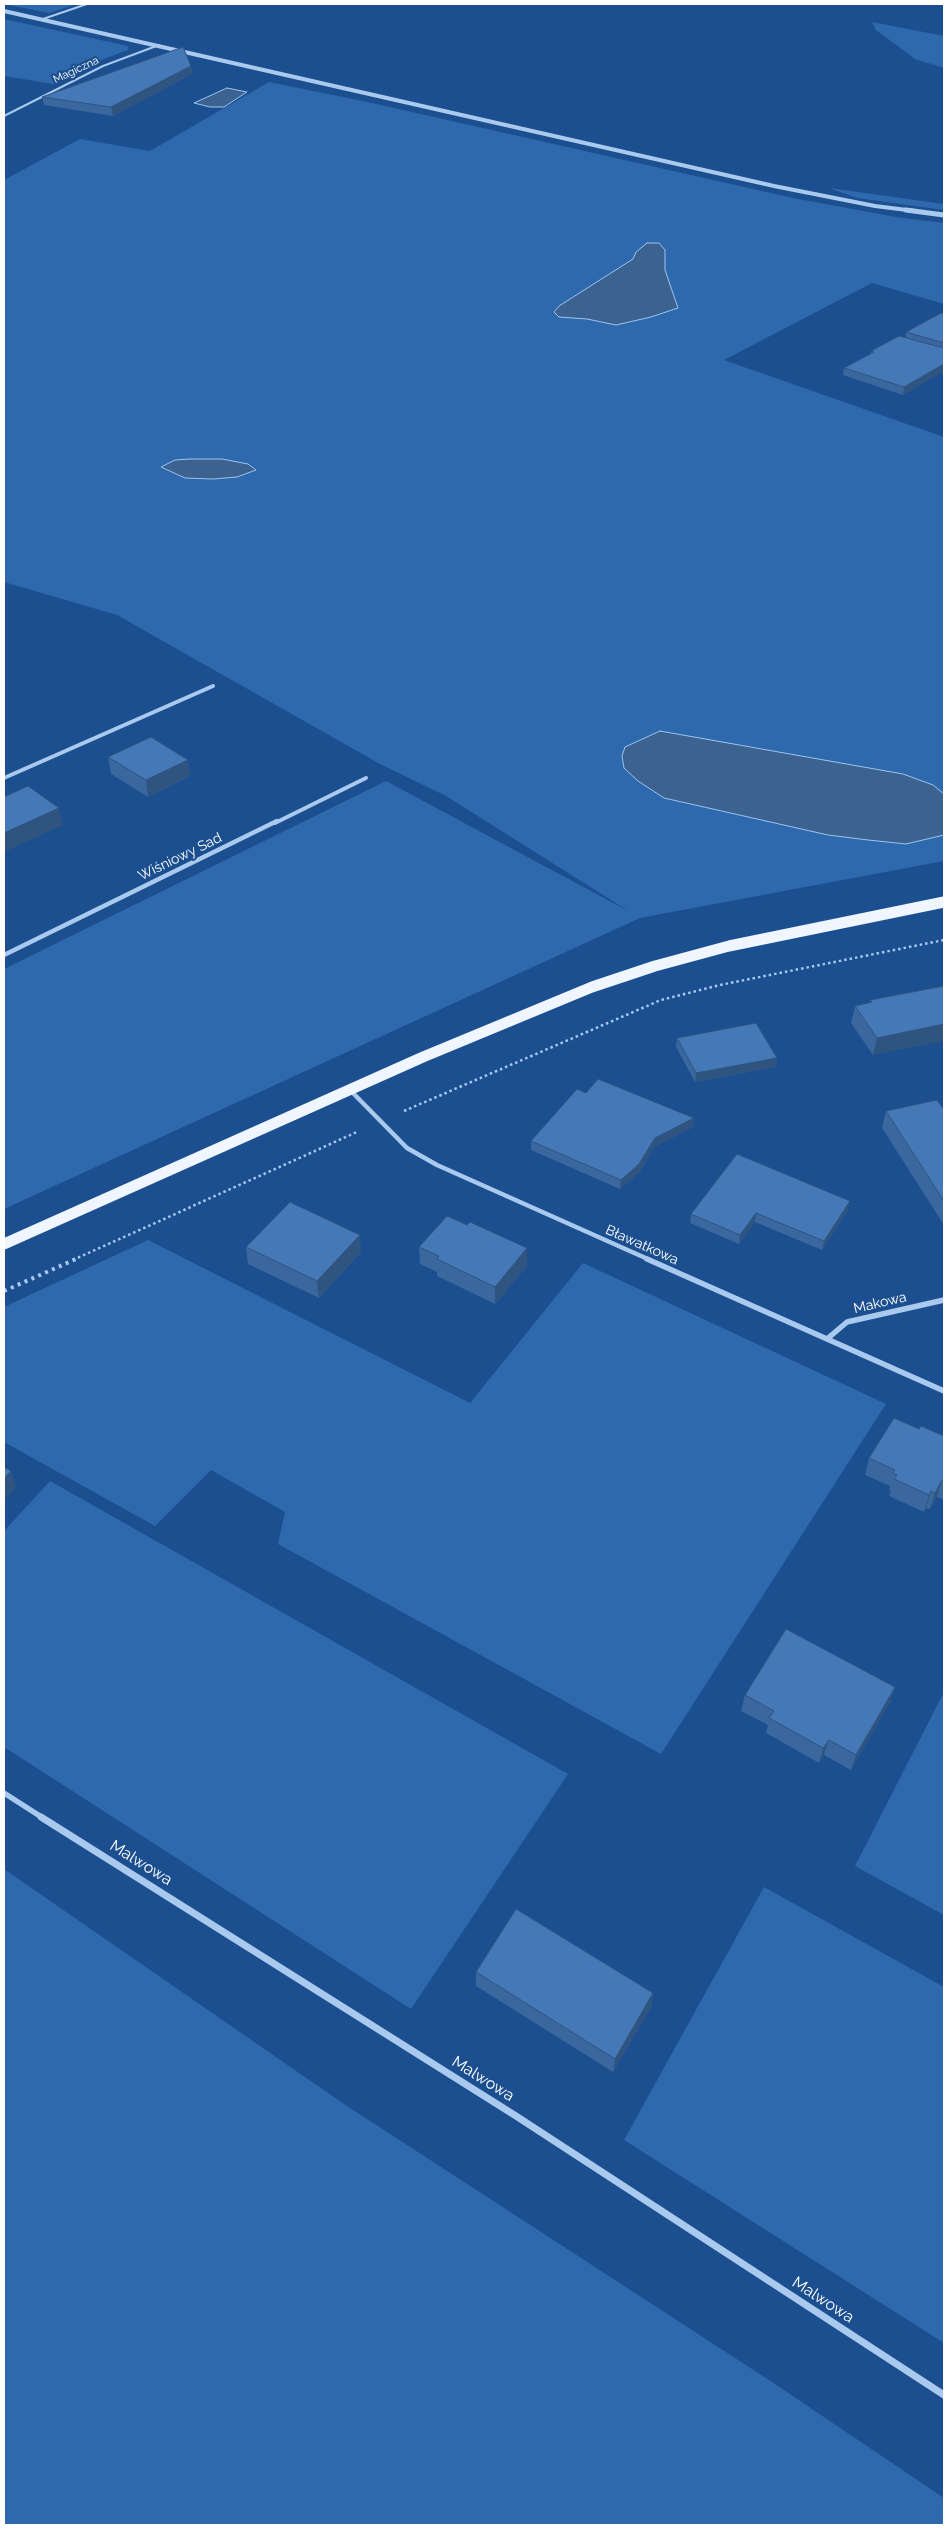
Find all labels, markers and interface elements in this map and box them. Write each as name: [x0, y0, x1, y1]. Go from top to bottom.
street label: Magiczna: [51, 54, 101, 86]
street label: Wiśniowy Sad: [135, 829, 225, 885]
street label: Bławatkowa: [603, 1221, 681, 1269]
street label: Makowa: [852, 1289, 908, 1317]
street label: Malwowa: [106, 1836, 176, 1890]
street label: Malwowa: [448, 2052, 518, 2106]
street label: Malwowa: [788, 2273, 858, 2327]

